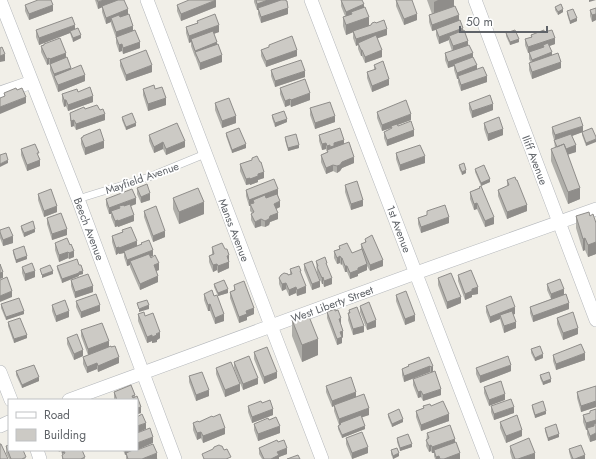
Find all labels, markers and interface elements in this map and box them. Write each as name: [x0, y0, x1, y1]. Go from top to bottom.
scale bar: [460, 8, 547, 34]
text: 50 m: [466, 13, 493, 31]
street label: Iliff Avenue: [518, 133, 552, 187]
street label: Mayfield Avenue: [103, 158, 181, 198]
street label: Beech Avenue: [70, 195, 108, 263]
street label: Manss Avenue: [215, 196, 253, 264]
street label: 1st Avenue: [383, 203, 415, 255]
street label: West Liberty Street: [289, 282, 376, 326]
legend: [8, 399, 138, 451]
text: Road: [44, 406, 70, 424]
text: Building: [44, 426, 86, 444]

